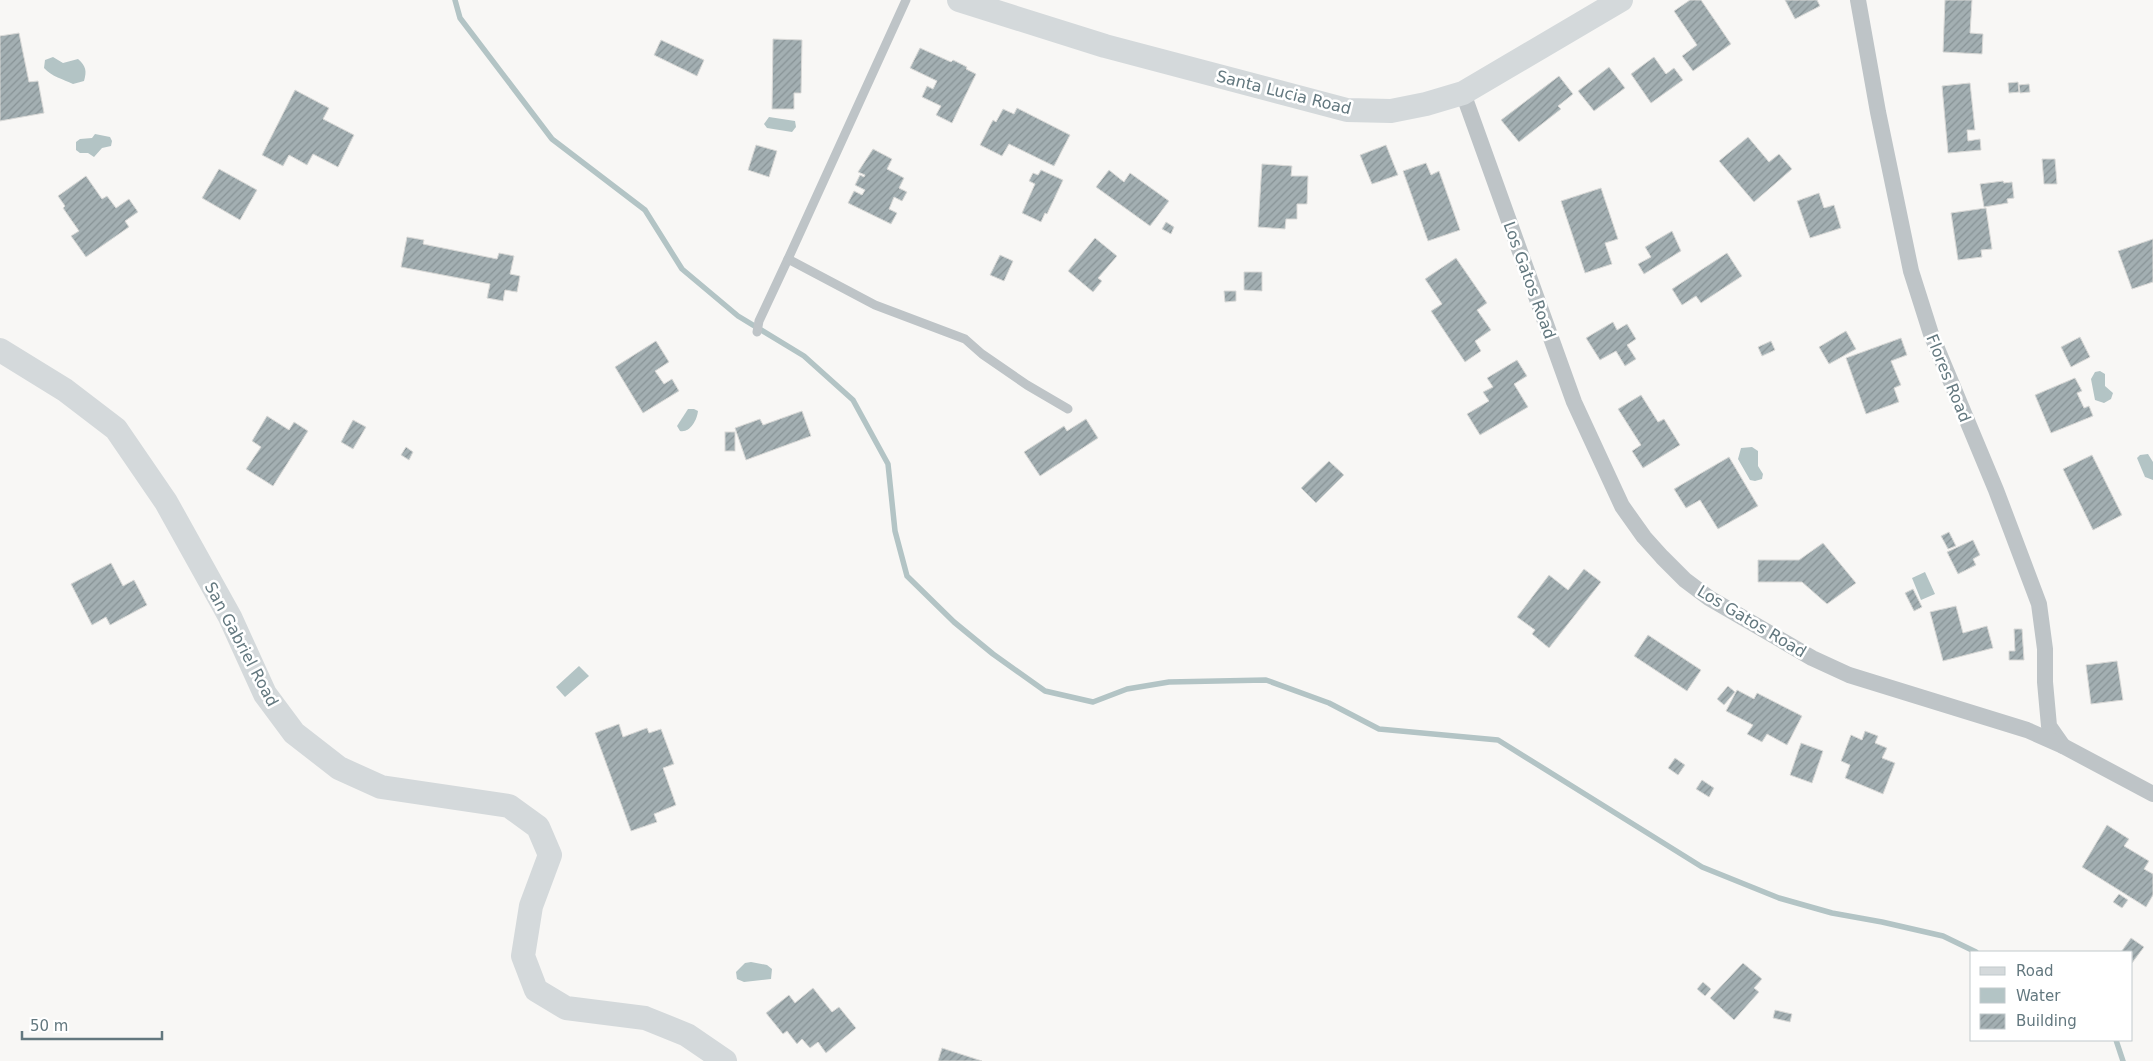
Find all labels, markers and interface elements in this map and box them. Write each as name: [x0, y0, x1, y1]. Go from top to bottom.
street label: Santa Lucia Road: [1214, 67, 1353, 118]
street label: Los Gatos Road: [1499, 219, 1560, 342]
street label: Flores Road: [1922, 331, 1975, 425]
street label: San Gabriel Road: [201, 579, 282, 710]
street label: Los Gatos Road: [1694, 581, 1810, 661]
legend: [1970, 951, 2133, 1041]
text: Road: [2016, 962, 2054, 980]
text: Water: [2016, 987, 2061, 1005]
scale bar: [22, 1008, 162, 1040]
text: Building: [2016, 1012, 2077, 1030]
text: 50 m: [30, 1017, 68, 1035]

